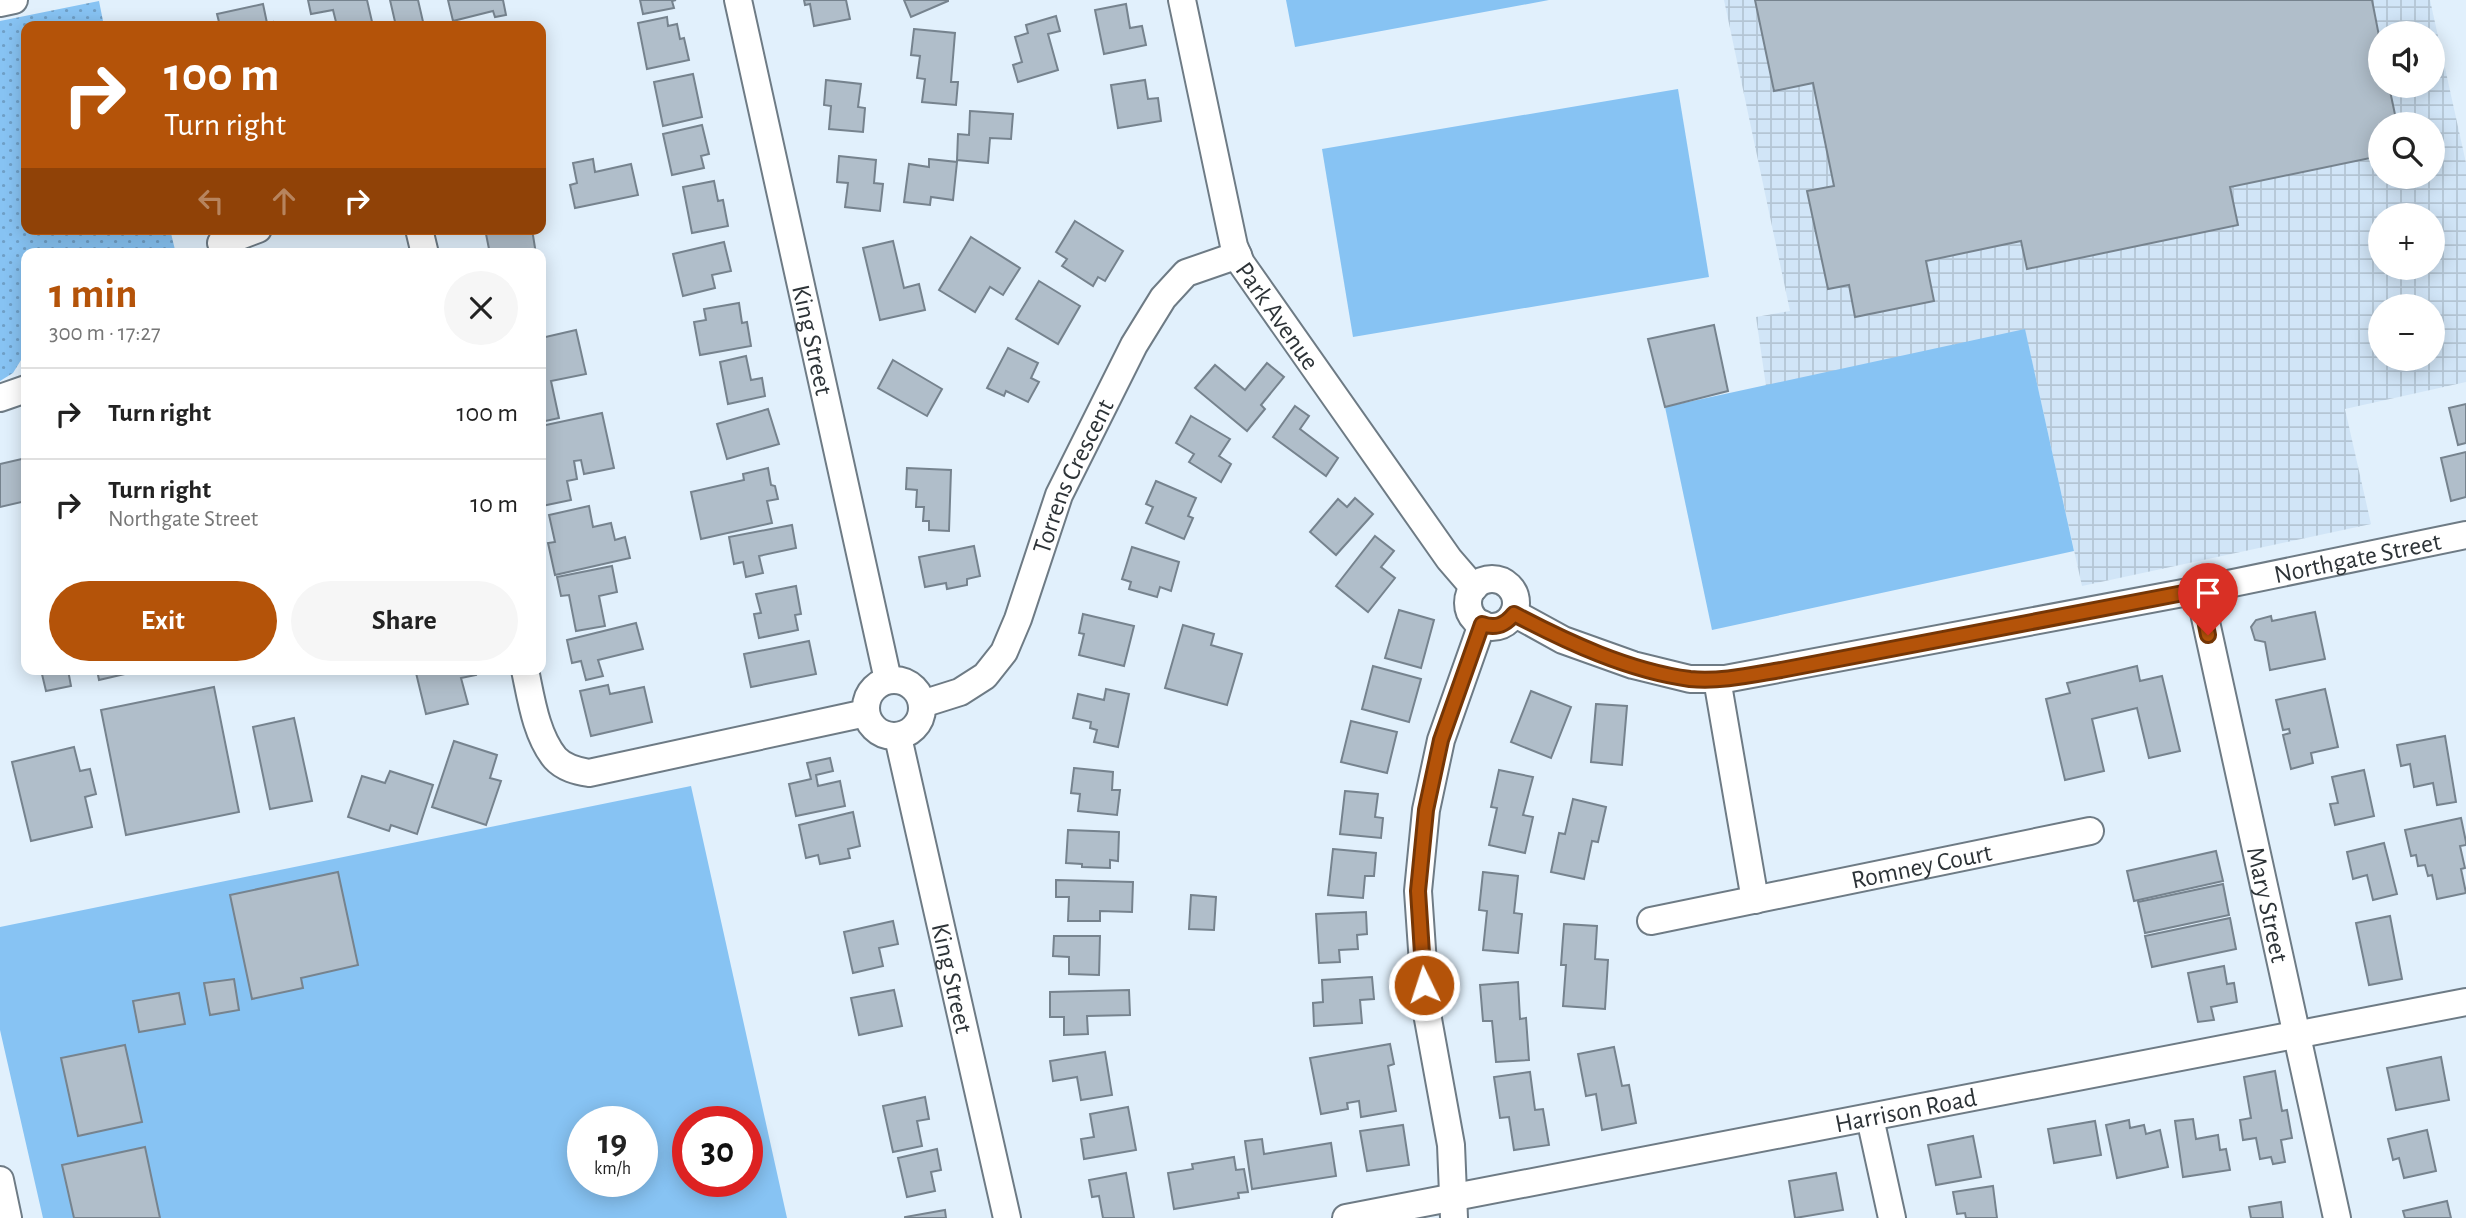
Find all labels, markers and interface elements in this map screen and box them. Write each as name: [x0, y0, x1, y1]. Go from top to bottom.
map controls: [2368, 21, 2445, 371]
button: sound: [2368, 21, 2445, 98]
icon: right: [49, 49, 140, 140]
text: 100 m: [164, 51, 280, 100]
text: Turn right: [164, 109, 286, 141]
button: search: [2368, 112, 2445, 189]
icon: left: [192, 182, 230, 220]
icon: ahead: [265, 182, 303, 220]
icon: right: [338, 182, 376, 220]
button: +: [2368, 203, 2445, 280]
street label: Park Avenue: [1230, 257, 1324, 375]
button: close: [444, 271, 518, 345]
text: 1 min: [49, 273, 138, 315]
street label: King Street: [787, 282, 837, 398]
button: −: [2368, 294, 2445, 371]
text: 300 m · 17:27: [49, 322, 161, 345]
icon: right: [49, 395, 87, 433]
street label: Torrens Crescent: [1029, 395, 1119, 557]
text: Turn right: [108, 400, 211, 426]
text: 100 m: [457, 400, 518, 426]
text: Turn right: [108, 477, 211, 503]
icon: right: [49, 486, 87, 524]
text: 10 m: [470, 491, 518, 517]
text: Northgate Street: [108, 508, 258, 531]
street label: Northgate Street: [2272, 528, 2443, 588]
pin: [2178, 563, 2238, 635]
icon: arrive: [2189, 574, 2227, 612]
button: Exit: [49, 581, 277, 661]
button: Share: [291, 581, 518, 661]
street label: Romney Court: [1849, 839, 1994, 894]
street label: Mary Street: [2242, 845, 2292, 965]
street label: King Street: [927, 921, 977, 1036]
position arrow: [1387, 948, 1461, 1022]
street label: Harrison Road: [1833, 1085, 1979, 1137]
speed limit sign: 30: [672, 1106, 763, 1197]
text: 19: [598, 1125, 627, 1160]
text: km/h: [594, 1160, 631, 1178]

